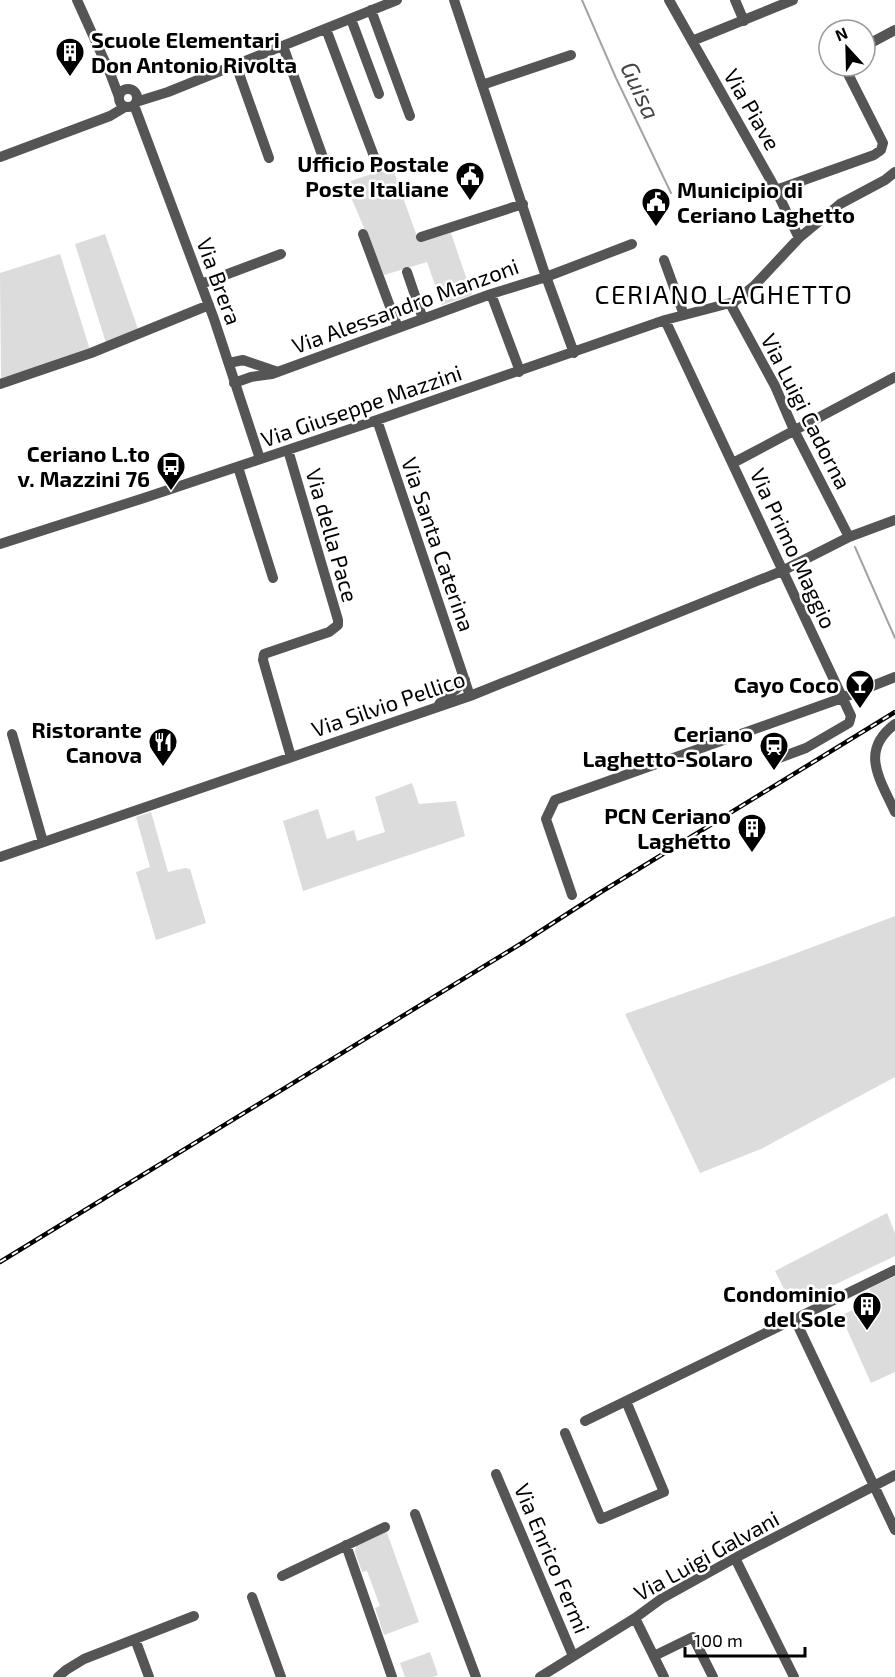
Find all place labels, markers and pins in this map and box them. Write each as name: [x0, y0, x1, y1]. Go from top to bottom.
place label: Scuole Elementari Don Antonio Rivolta: [91, 26, 297, 77]
building icon: Scuole Elementari Don Antonio Rivolta: [54, 36, 86, 78]
place label: Ufficio Postale Poste Italiane: [297, 150, 449, 201]
public building icon: Ufficio Postale Poste Italiane: [454, 160, 486, 202]
place label: Municipio di Ceriano Laghetto: [677, 176, 855, 227]
public building icon: Municipio di Ceriano Laghetto: [640, 186, 672, 228]
place label: Ceriano L.to v. Mazzini 76: [18, 440, 150, 491]
bus stop icon: Ceriano L.to v. Mazzini 76: [155, 450, 187, 492]
bar icon: Cayo Coco: [844, 668, 876, 710]
place label: Cayo Coco: [734, 671, 839, 698]
place label: Ristorante Canova: [31, 716, 142, 767]
place label: Ceriano Laghetto-Solaro: [582, 720, 753, 771]
restaurant icon: Ristorante Canova: [147, 726, 179, 768]
station icon: Ceriano Laghetto-Solaro: [758, 730, 790, 772]
place label: PCN Ceriano Laghetto: [604, 802, 731, 853]
building icon: PCN Ceriano Laghetto: [736, 812, 768, 854]
place label: Condominio del Sole: [723, 1280, 846, 1331]
building icon: Condominio del Sole: [851, 1290, 883, 1332]

